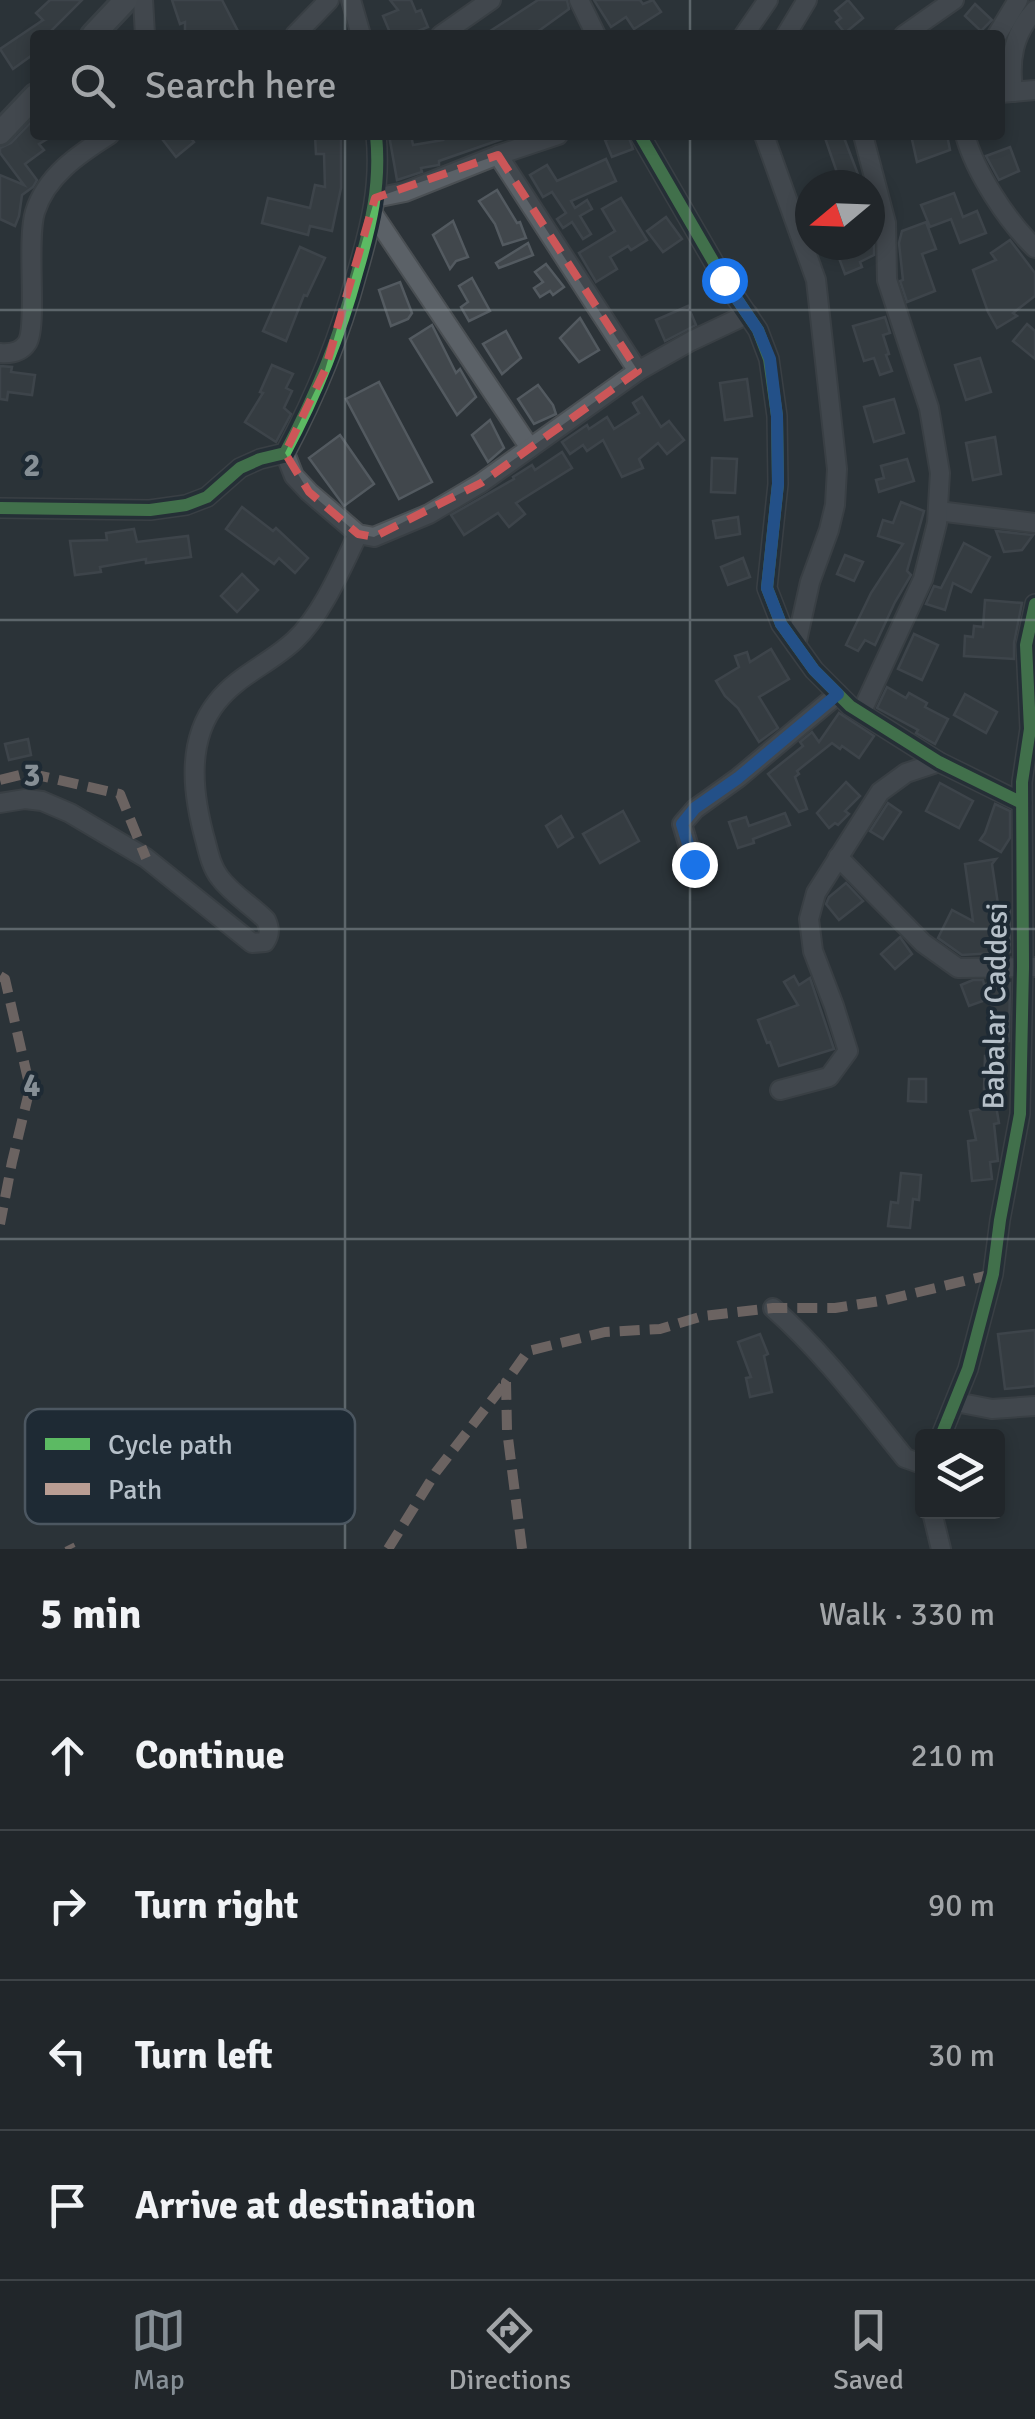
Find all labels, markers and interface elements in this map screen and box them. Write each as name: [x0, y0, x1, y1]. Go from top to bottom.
search box: [30, 30, 1005, 140]
icon: search: [65, 58, 120, 113]
text: Search here: [145, 62, 337, 109]
north arrow: [795, 170, 885, 260]
route start: [702, 258, 748, 304]
text: 2: [23, 446, 41, 485]
text: 3: [23, 756, 41, 795]
route end: [672, 842, 718, 888]
street label: Babalar Caddesi: [975, 902, 1016, 1110]
text: 4: [23, 1066, 41, 1105]
legend: [25, 1409, 355, 1524]
text: Cycle path: [108, 1428, 233, 1462]
map controls: [915, 1429, 1005, 1519]
button: layers: [915, 1429, 1005, 1519]
text: Path: [108, 1473, 162, 1507]
text: 5 min: [40, 1589, 141, 1640]
text: Walk · 330 m: [819, 1595, 995, 1634]
icon: ahead: [40, 1728, 95, 1783]
text: Continue: [135, 1732, 285, 1779]
text: 210 m: [911, 1736, 995, 1775]
icon: right: [40, 1878, 95, 1933]
text: Turn right: [135, 1882, 299, 1929]
text: 90 m: [928, 1886, 995, 1925]
icon: left: [40, 2028, 95, 2083]
text: Turn left: [135, 2032, 273, 2079]
text: 30 m: [928, 2036, 995, 2075]
icon: arrive: [40, 2178, 95, 2233]
text: Arrive at destination: [135, 2182, 476, 2229]
tab: Map: [131, 2303, 186, 2397]
tab: Directions: [449, 2303, 571, 2397]
tab: Saved: [833, 2303, 904, 2397]

